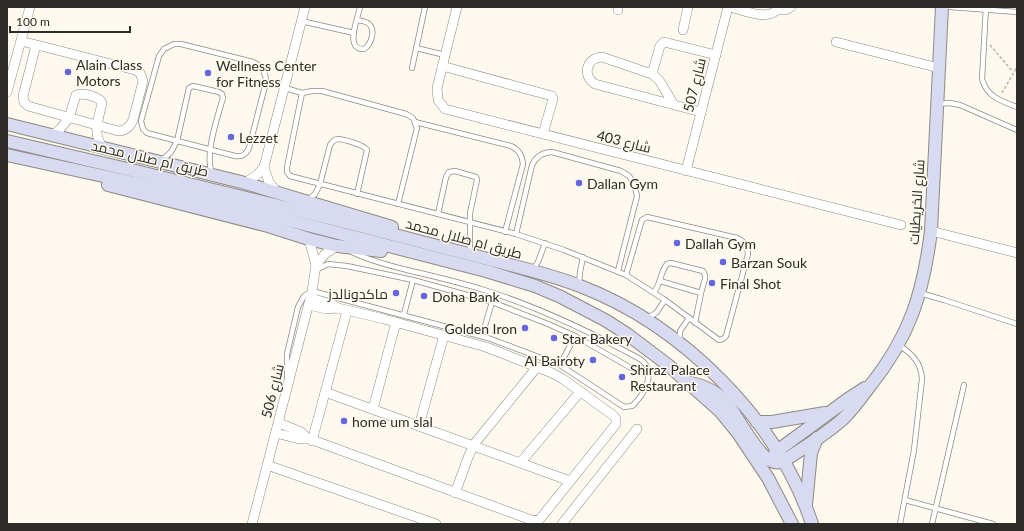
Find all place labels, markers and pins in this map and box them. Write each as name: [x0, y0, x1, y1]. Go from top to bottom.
place label: Alain Class Motors: [76, 56, 142, 89]
place label: Wellness Center for Fitness: [216, 57, 316, 90]
marker: Alain Class Motors: [63, 67, 73, 77]
marker: Wellness Center for Fitness: [203, 68, 213, 78]
place label: Lezzet: [239, 129, 278, 146]
marker: Lezzet: [226, 132, 236, 142]
place label: Dallan Gym: [587, 175, 658, 192]
marker: Dallan Gym: [574, 178, 584, 188]
place label: Dallah Gym: [685, 235, 756, 252]
marker: Dallah Gym: [672, 238, 682, 248]
place label: Barzan Souk: [731, 254, 808, 271]
marker: Barzan Souk: [718, 257, 728, 267]
place label: Final Shot: [720, 275, 781, 292]
marker: Final Shot: [707, 278, 717, 288]
place label: ماكدونالدز: [327, 285, 388, 302]
marker: ماكدونالدز: [391, 288, 401, 298]
place label: Doha Bank: [432, 288, 501, 305]
marker: Doha Bank: [419, 291, 429, 301]
place label: Golden Iron: [445, 320, 517, 337]
marker: Golden Iron: [520, 323, 530, 333]
place label: Star Bakery: [562, 330, 633, 347]
marker: Star Bakery: [549, 333, 559, 343]
place label: Al Bairoty: [525, 352, 586, 369]
marker: Al Bairoty: [588, 355, 598, 365]
place label: Shiraz Palace Restaurant: [630, 361, 710, 394]
marker: Shiraz Palace Restaurant: [617, 372, 627, 382]
place label: home um slal: [352, 413, 433, 430]
marker: home um slal: [339, 416, 349, 426]

